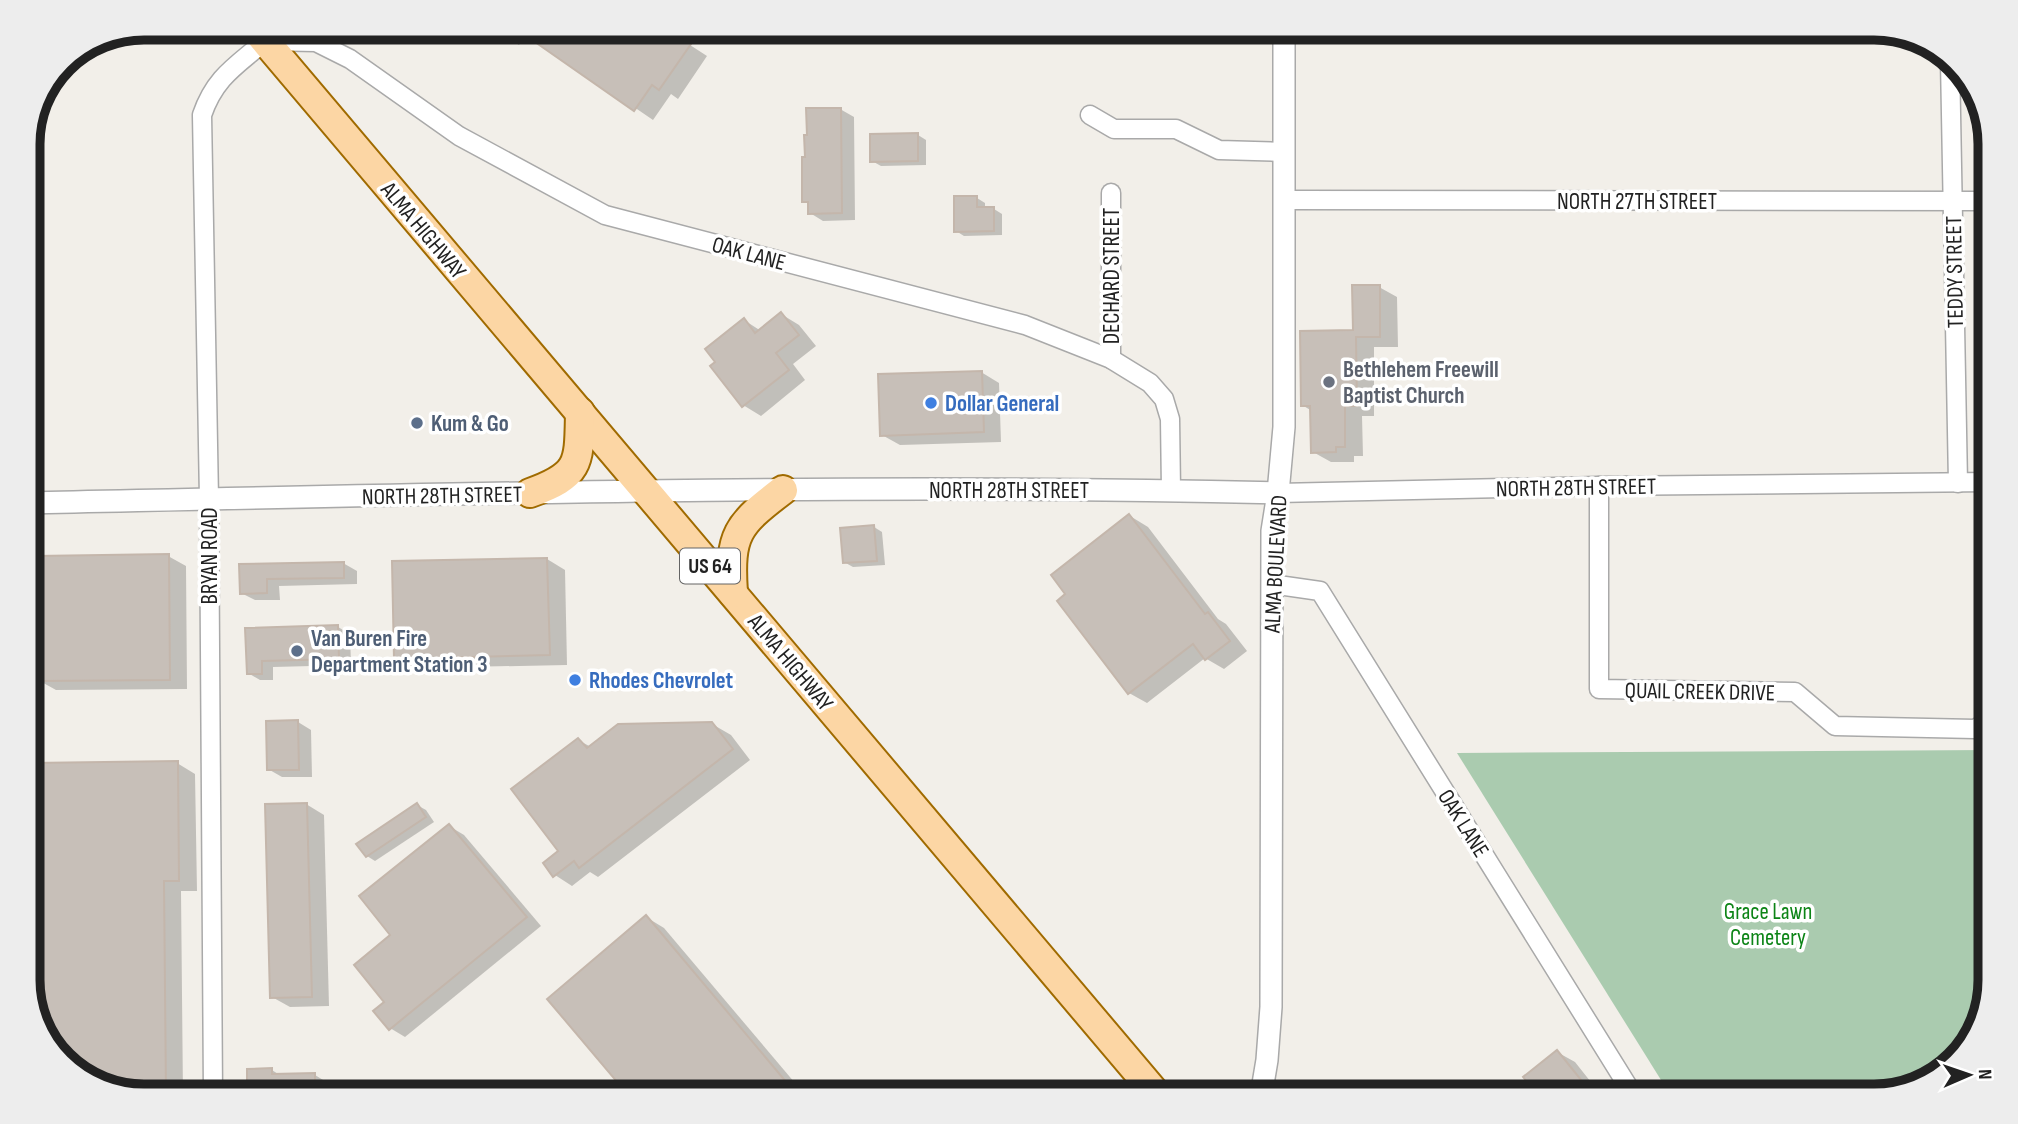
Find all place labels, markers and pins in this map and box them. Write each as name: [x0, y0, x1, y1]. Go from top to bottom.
place label: Bethlehem Freewill Baptist Church: [1343, 356, 1499, 410]
marker: Bethlehem Freewill Baptist Church: [1321, 374, 1337, 390]
place label: Dollar General: [945, 390, 1059, 418]
marker: Dollar General: [923, 395, 939, 411]
place label: Kum & Go: [431, 410, 509, 438]
marker: Kum & Go: [409, 415, 425, 431]
place label: Van Buren Fire Department Station 3: [311, 625, 488, 679]
marker: Van Buren Fire Department Station 3: [289, 643, 305, 659]
place label: Rhodes Chevrolet: [589, 667, 733, 695]
marker: Rhodes Chevrolet: [567, 672, 583, 688]

